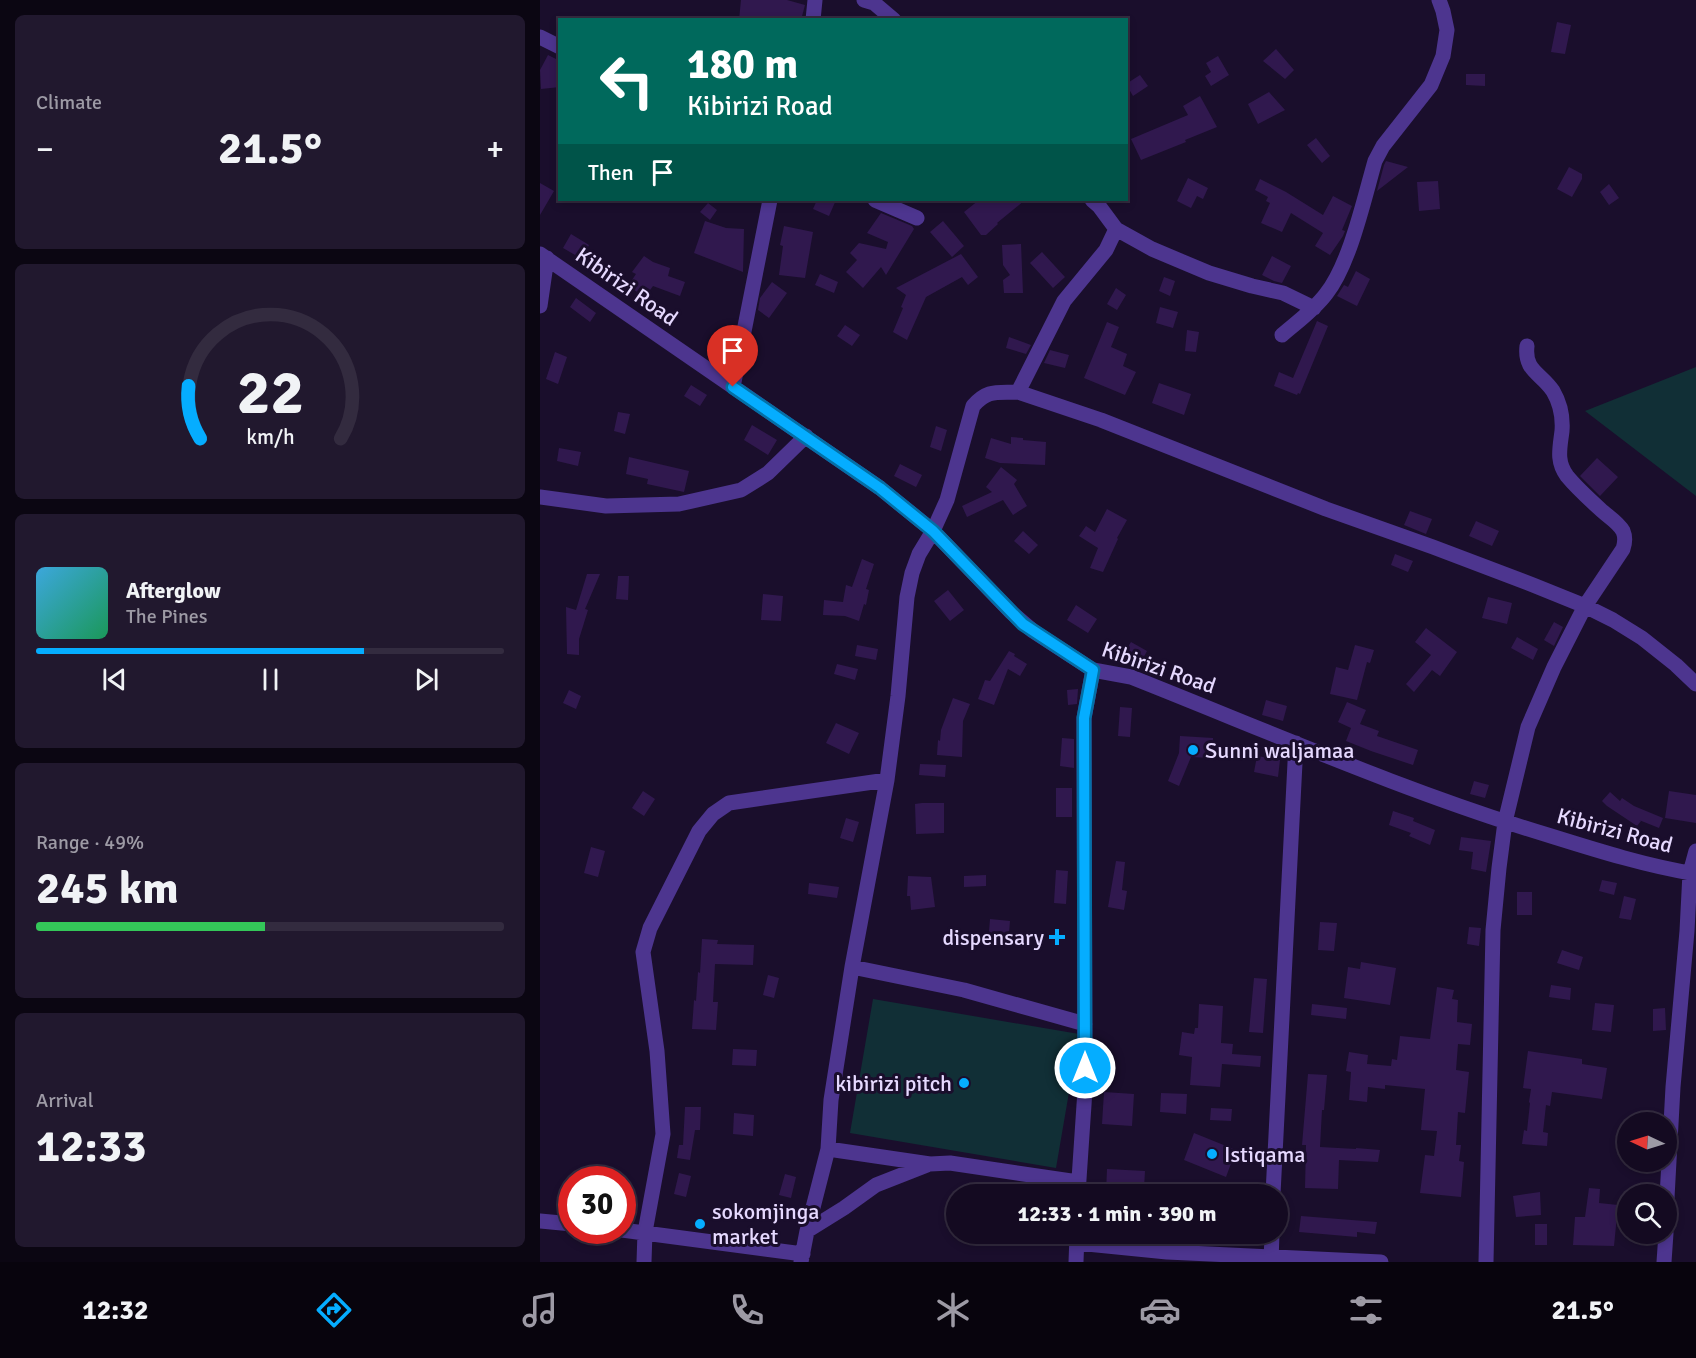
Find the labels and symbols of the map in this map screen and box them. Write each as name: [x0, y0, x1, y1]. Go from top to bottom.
street label: Kibirizi Road: [570, 241, 683, 332]
pin: [707, 325, 758, 387]
street label: Kibirizi Road: [1098, 635, 1219, 700]
place label: Sunni waljamaa: [1205, 737, 1354, 764]
marker: Sunni waljamaa: [1186, 743, 1200, 757]
street label: Kibirizi Road: [1554, 802, 1676, 859]
place label: dispensary: [942, 924, 1045, 951]
marker: dispensary: [1048, 928, 1066, 946]
position arrow: [1053, 1036, 1117, 1100]
place label: kibirizi pitch: [835, 1070, 952, 1097]
marker: kibirizi pitch: [957, 1076, 971, 1090]
north arrow: [1617, 1112, 1677, 1172]
place label: Istiqama: [1224, 1141, 1305, 1168]
marker: Istiqama: [1205, 1147, 1219, 1161]
speed limit sign: 30: [558, 1166, 636, 1244]
place label: sokomjinga market: [712, 1198, 820, 1250]
marker: sokomjinga market: [693, 1217, 707, 1231]

